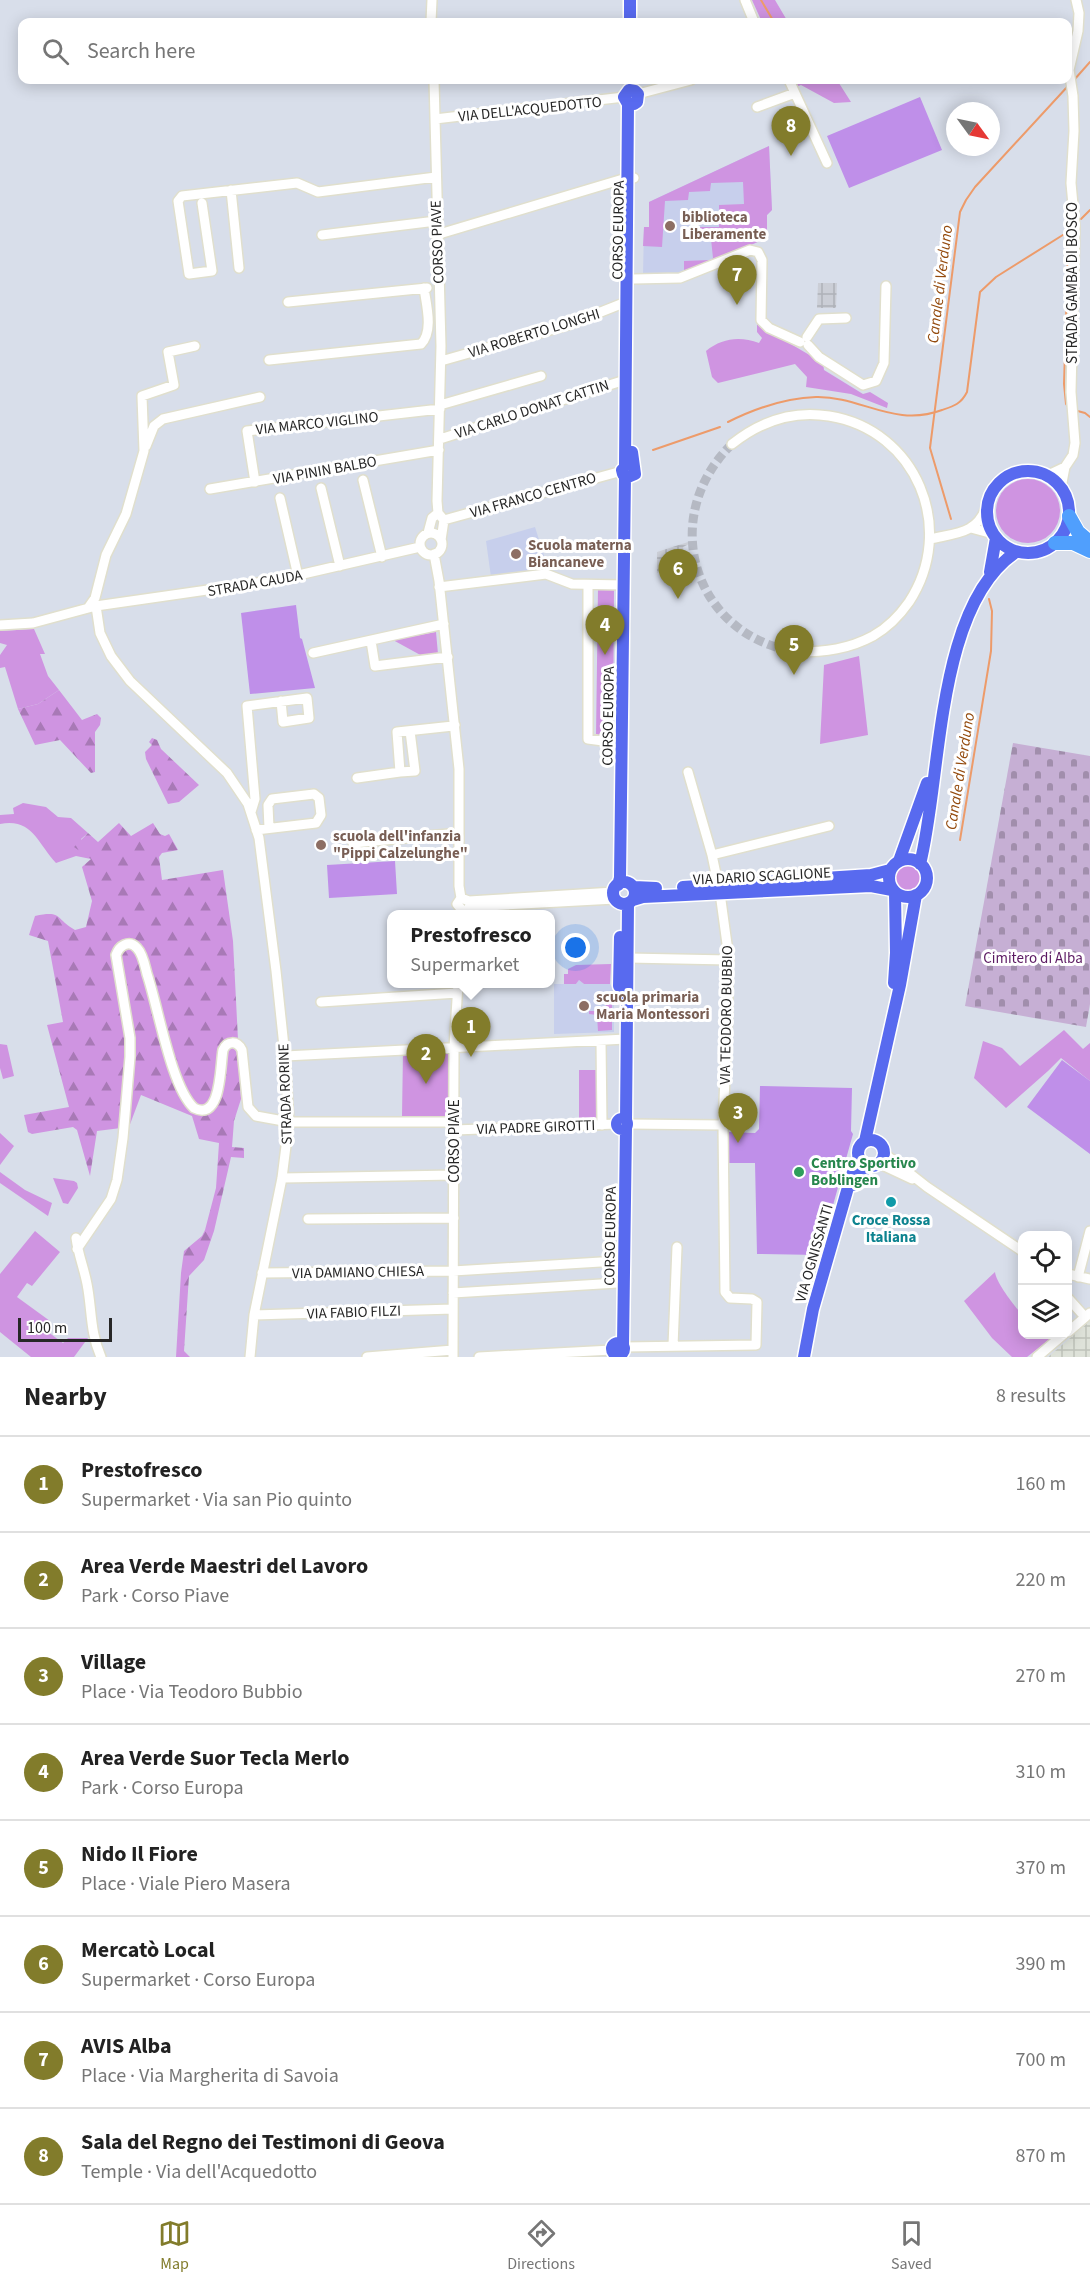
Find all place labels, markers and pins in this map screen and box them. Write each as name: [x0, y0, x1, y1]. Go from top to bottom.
pin: 8: [772, 106, 810, 156]
place label: biblioteca Liberamente: [682, 207, 766, 245]
marker: biblioteca Liberamente: [663, 219, 677, 233]
pin: 7: [718, 256, 756, 305]
place label: Scuola materna Biancaneve: [528, 535, 632, 573]
marker: Scuola materna Biancaneve: [509, 547, 523, 561]
pin: 6: [658, 550, 698, 599]
pin: 4: [586, 606, 624, 655]
pin: 5: [774, 626, 814, 675]
place label: scuola dell'infanzia "Pippi Calzelunghe": [333, 826, 468, 864]
marker: scuola dell'infanzia "Pippi Calzelunghe": [314, 838, 328, 852]
place label: scuola primaria Maria Montessori: [596, 987, 710, 1025]
marker: scuola primaria Maria Montessori: [577, 999, 591, 1013]
pin: 1: [452, 1008, 490, 1057]
pin: 2: [406, 1034, 446, 1084]
pin: 3: [718, 1094, 758, 1143]
place label: Centro Sportivo Boblingen: [811, 1153, 916, 1191]
marker: Centro Sportivo Boblingen: [792, 1165, 806, 1179]
marker: Croce Rossa Italiana: [884, 1195, 898, 1209]
place label: Croce Rossa Italiana: [852, 1210, 930, 1248]

